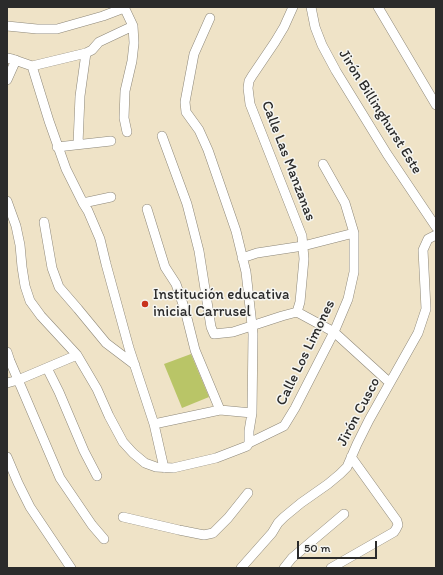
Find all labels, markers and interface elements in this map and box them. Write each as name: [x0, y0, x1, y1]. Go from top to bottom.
street label: Jirón Billinghurst Este: [334, 46, 426, 178]
street label: Calle Las Manzanas: [257, 98, 319, 224]
place label: Institución educativa inicial Carrusel: [153, 286, 289, 321]
street label: Calle Los Limones: [273, 297, 339, 409]
marker: Institución educativa inicial Carrusel: [140, 299, 150, 309]
street label: Jirón Cusco: [333, 375, 385, 449]
scale bar: [299, 533, 379, 559]
text: 50 m: [304, 541, 330, 555]

